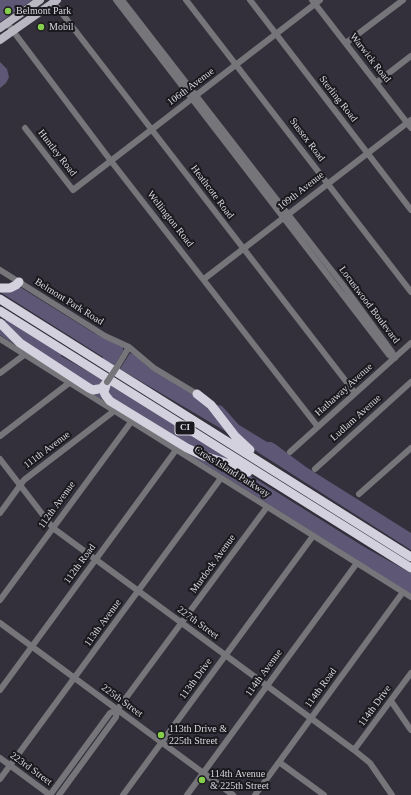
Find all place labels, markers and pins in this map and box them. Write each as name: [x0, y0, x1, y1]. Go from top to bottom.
place label: Belmont Park: [16, 5, 71, 17]
marker: Belmont Park: [3, 6, 13, 16]
place label: Mobil: [49, 21, 73, 33]
marker: Mobil: [36, 22, 46, 32]
place label: 113th Drive & 225th Street: [169, 723, 227, 746]
marker: 113th Drive & 225th Street: [156, 730, 166, 740]
place label: 114th Avenue & 225th Street: [210, 768, 269, 792]
marker: 114th Avenue & 225th Street: [197, 775, 207, 785]

